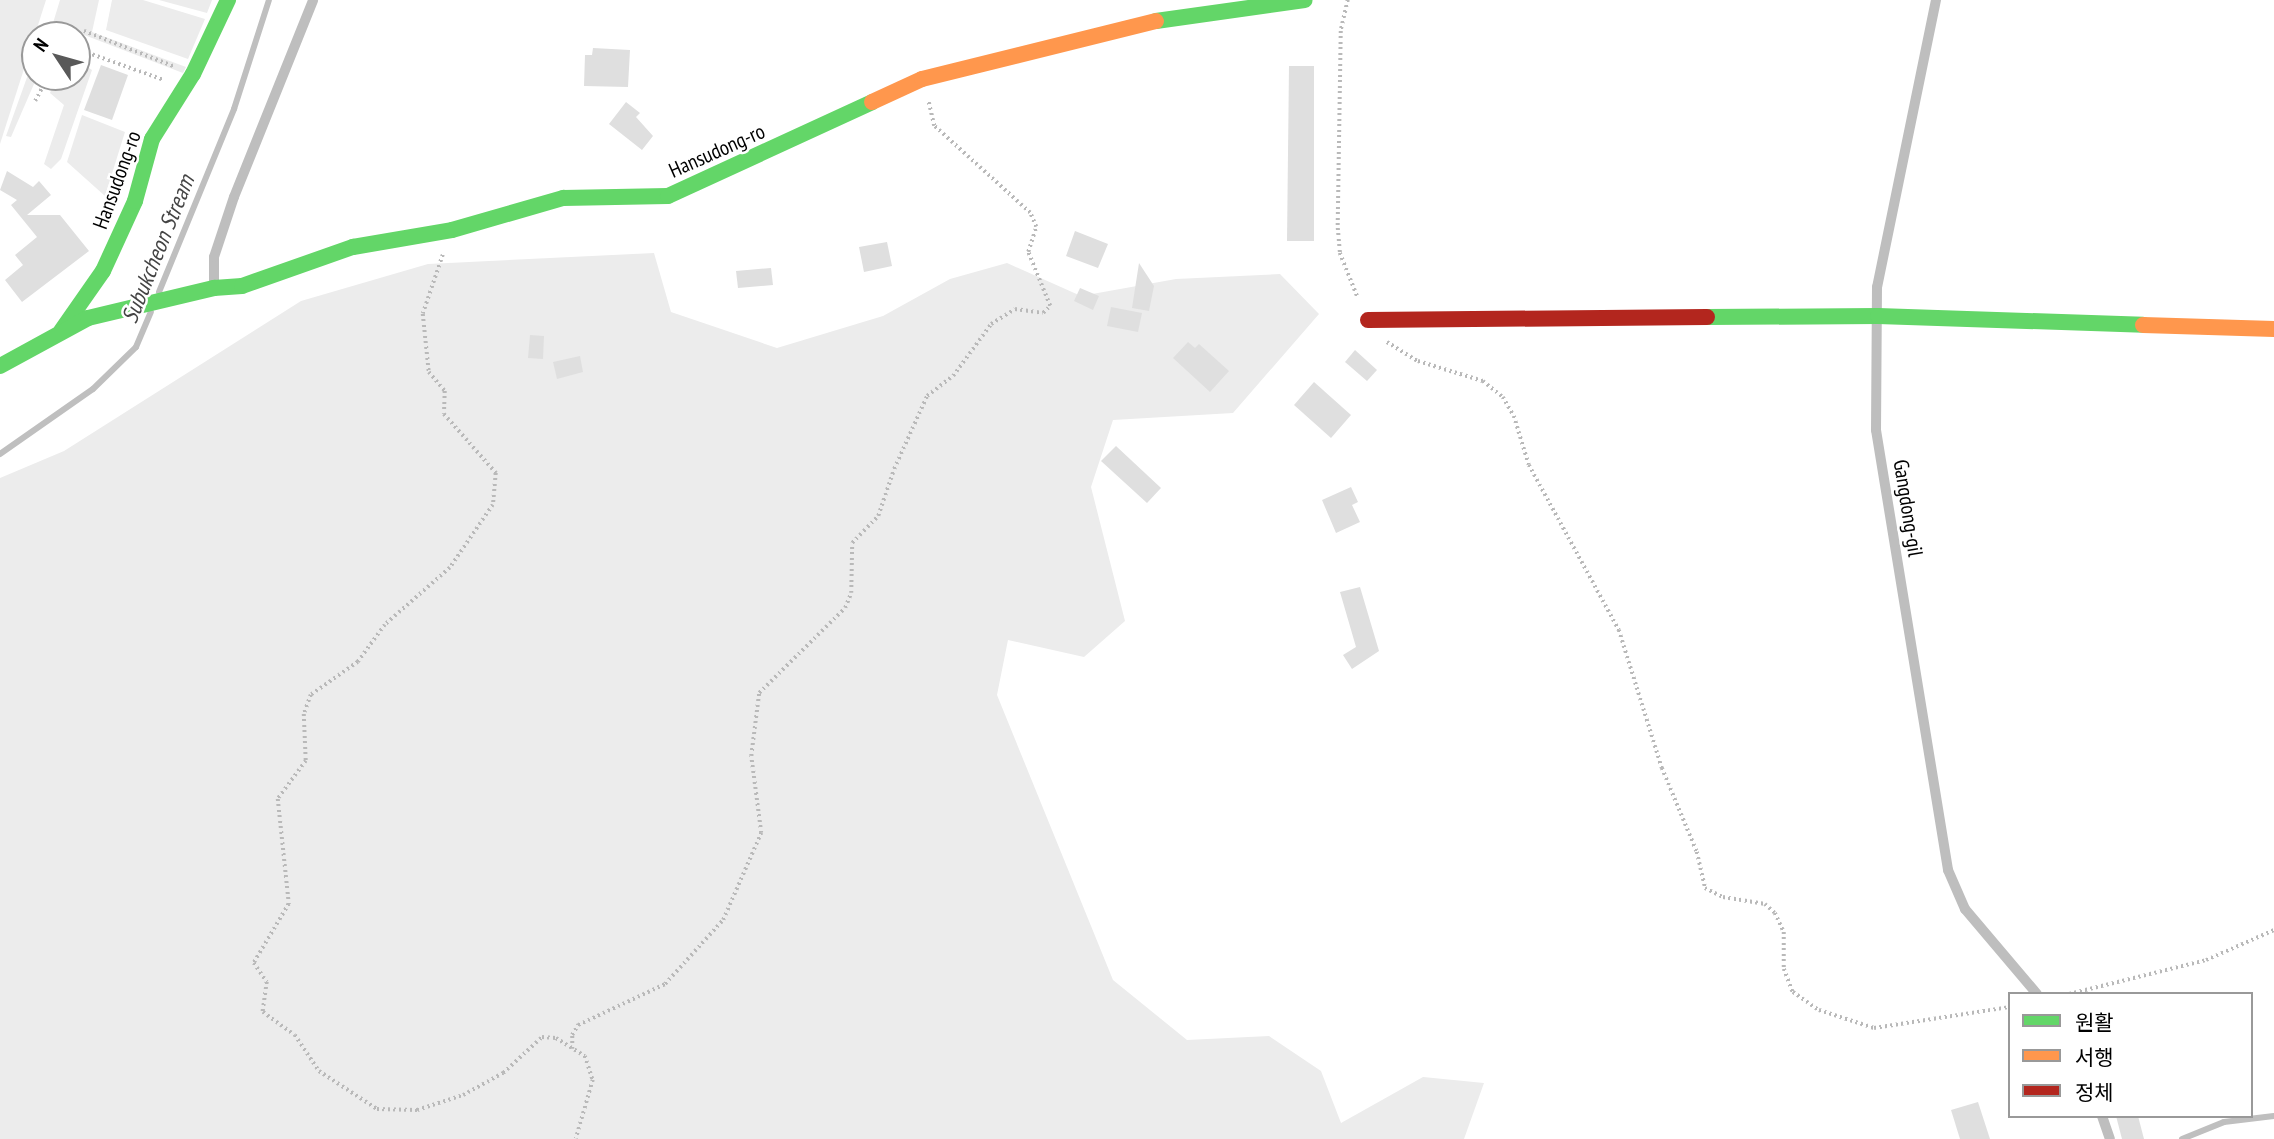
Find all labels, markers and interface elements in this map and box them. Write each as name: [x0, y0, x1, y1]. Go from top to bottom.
north arrow: [21, 21, 91, 91]
text: N: [28, 34, 53, 56]
street label: Hansudong-ro: [665, 119, 769, 183]
street label: Hansudong-ro: [88, 128, 146, 232]
water label: Subukcheon Stream: [116, 171, 200, 327]
street label: Gangdong-gil: [1888, 458, 1928, 558]
legend: [2008, 992, 2253, 1118]
text: 원활: [2075, 1009, 2114, 1036]
text: 서행: [2075, 1044, 2114, 1071]
text: 정체: [2075, 1079, 2114, 1106]

